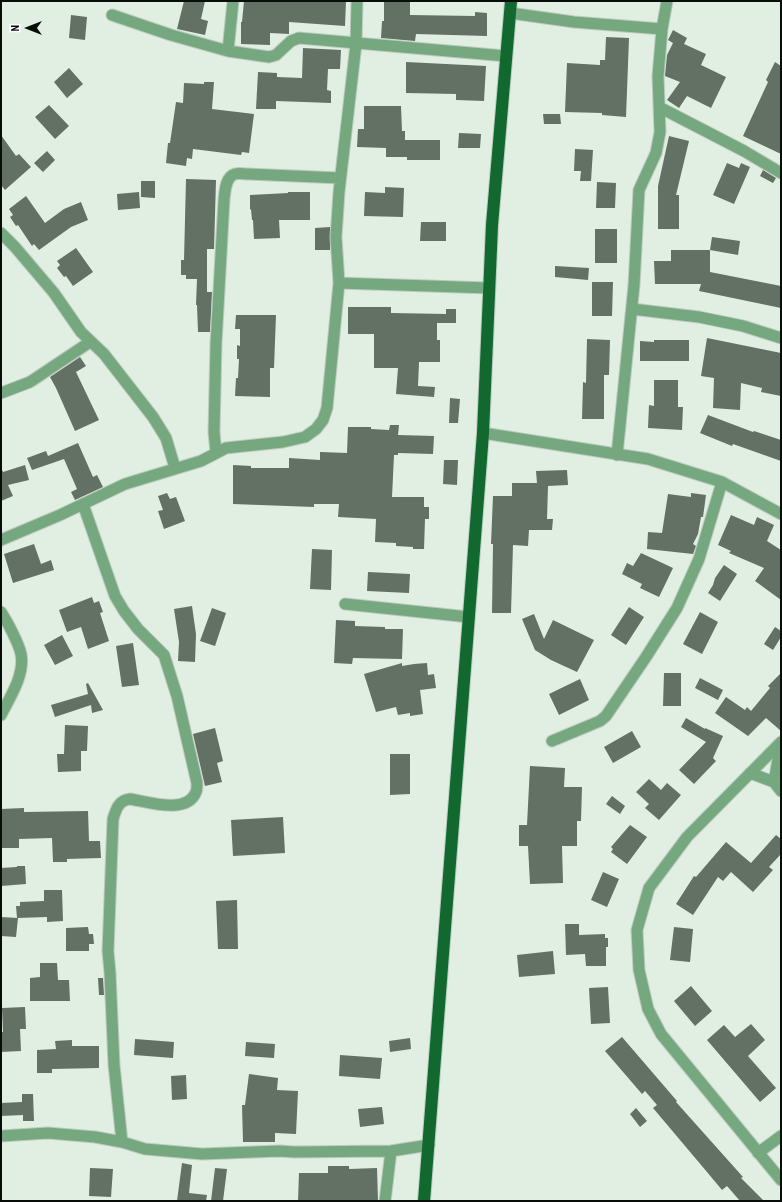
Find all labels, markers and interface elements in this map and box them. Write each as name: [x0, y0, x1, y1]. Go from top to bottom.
north arrow: [8, 8, 48, 48]
text: N: [9, 25, 22, 31]

